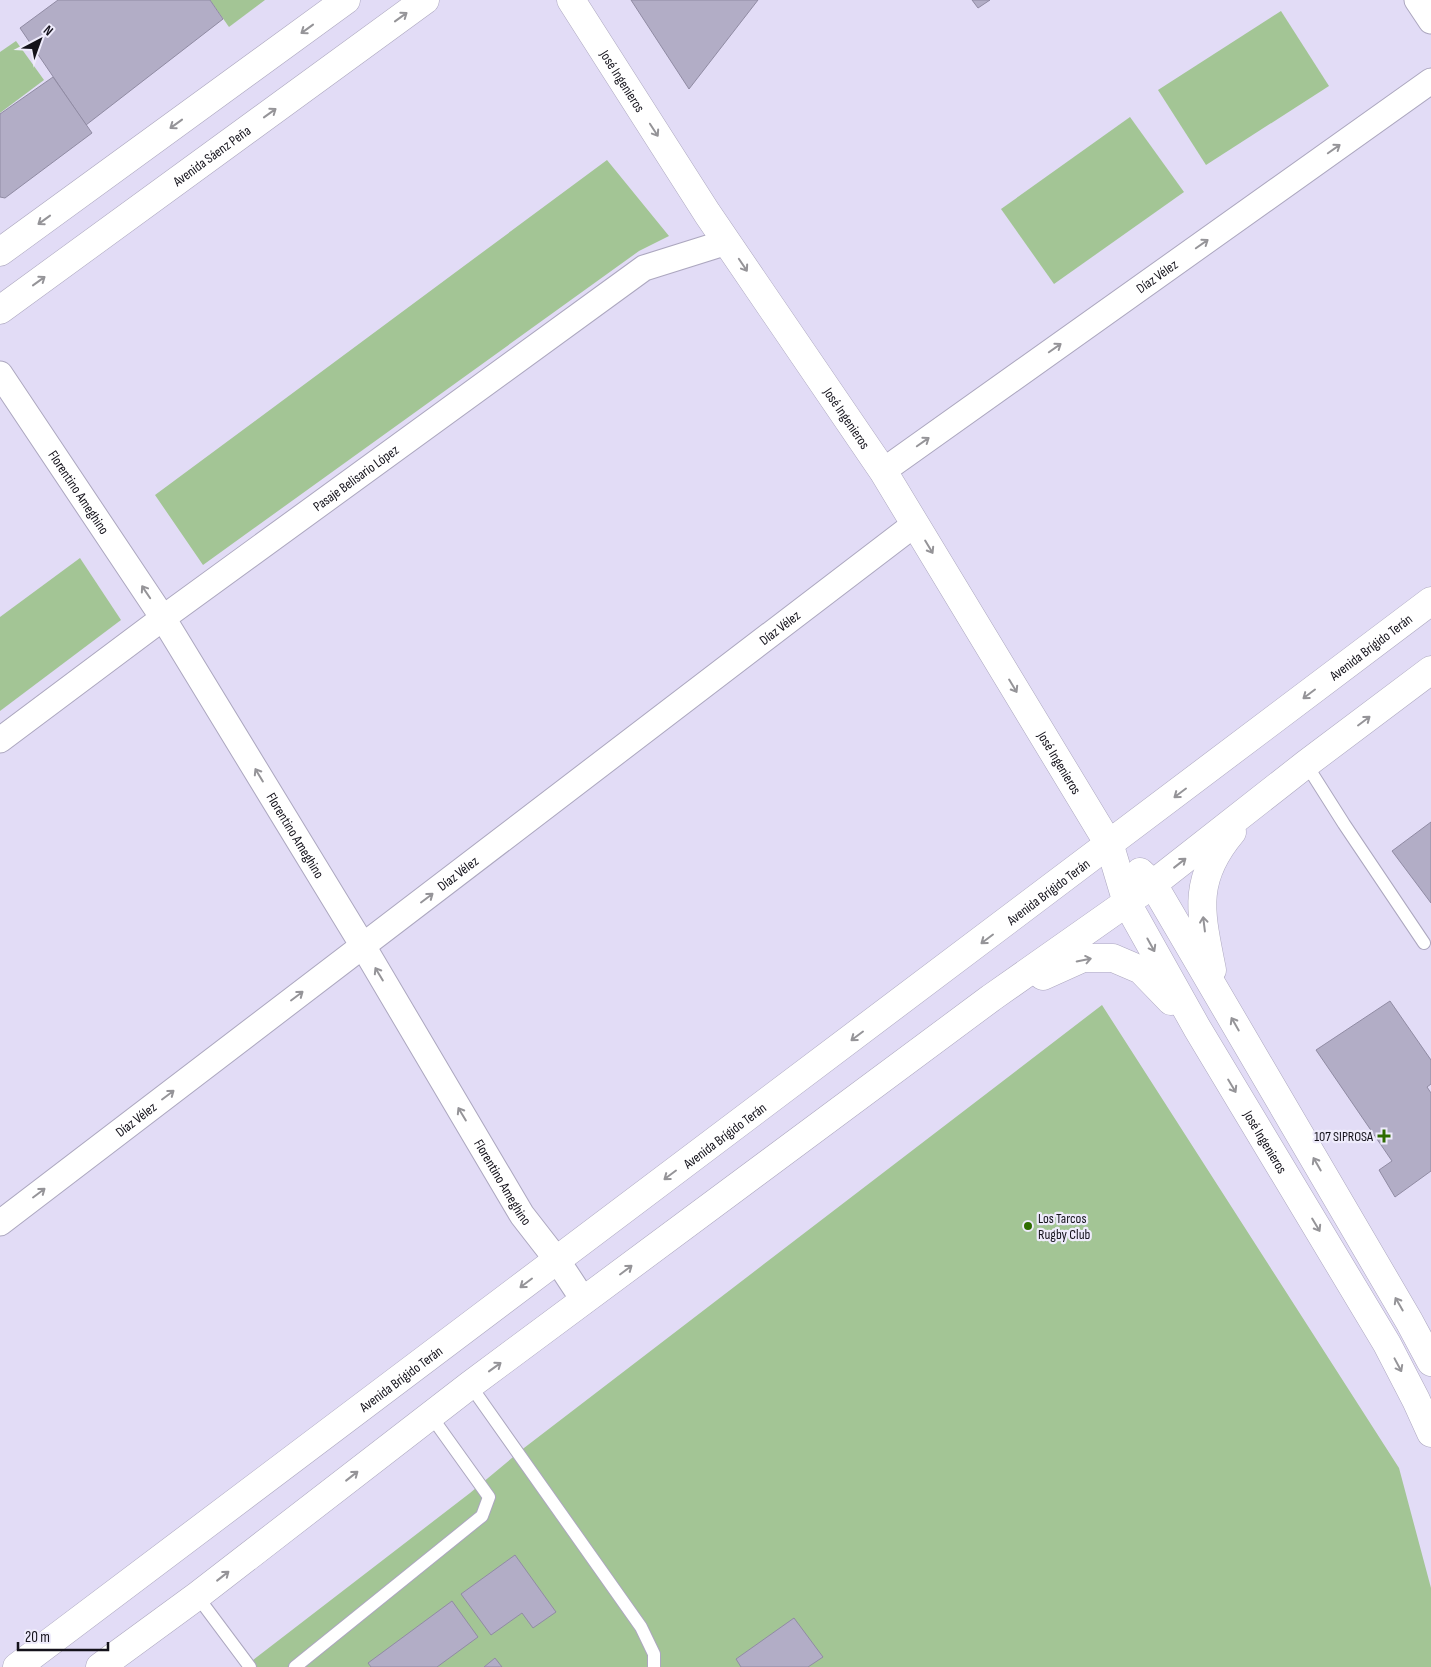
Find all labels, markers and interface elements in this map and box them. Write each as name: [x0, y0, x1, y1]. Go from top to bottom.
one-way arrow: [394, 12, 407, 23]
north arrow: [15, 15, 65, 65]
text: N: [40, 22, 57, 39]
one-way arrow: [300, 24, 314, 34]
street label: José Ingenieros: [596, 46, 649, 115]
one-way arrow: [262, 108, 276, 118]
one-way arrow: [170, 119, 183, 130]
street label: Avenida Sáenz Peña: [169, 122, 254, 190]
one-way arrow: [649, 122, 659, 136]
one-way arrow: [1327, 144, 1341, 154]
one-way arrow: [37, 215, 51, 225]
one-way arrow: [1195, 239, 1209, 249]
street label: Díaz Vélez: [1133, 256, 1181, 297]
one-way arrow: [738, 258, 748, 272]
one-way arrow: [32, 276, 46, 286]
one-way arrow: [1048, 343, 1062, 353]
street label: José Ingenieros: [819, 383, 874, 452]
one-way arrow: [916, 437, 930, 447]
street label: Pasaje Belisario López: [310, 441, 402, 515]
street label: Florentino Ameghino: [45, 447, 113, 537]
one-way arrow: [924, 539, 934, 553]
one-way arrow: [141, 586, 151, 600]
street label: Díaz Vélez: [756, 606, 803, 648]
street label: Avenida Brígido Terán: [1325, 610, 1415, 684]
one-way arrow: [1008, 678, 1018, 692]
one-way arrow: [1303, 689, 1316, 700]
one-way arrow: [1357, 716, 1371, 726]
street label: José Ingenieros: [1034, 727, 1085, 797]
one-way arrow: [253, 769, 263, 783]
one-way arrow: [1173, 788, 1187, 798]
street label: Florentino Ameghino: [263, 789, 328, 881]
street label: Díaz Vélez: [434, 852, 482, 894]
street label: Avenida Brígido Terán: [1002, 855, 1093, 929]
one-way arrow: [1173, 857, 1186, 868]
one-way arrow: [420, 892, 433, 903]
one-way arrow: [1199, 916, 1209, 932]
one-way arrow: [981, 933, 994, 944]
one-way arrow: [1146, 937, 1156, 952]
one-way arrow: [1076, 954, 1092, 964]
one-way arrow: [374, 967, 384, 981]
one-way arrow: [290, 991, 303, 1002]
one-way arrow: [1230, 1017, 1240, 1031]
one-way arrow: [850, 1031, 864, 1041]
one-way arrow: [1228, 1078, 1238, 1092]
one-way arrow: [161, 1089, 174, 1100]
street label: Díaz Vélez: [112, 1098, 160, 1140]
street label: Avenida Brígido Terán: [679, 1099, 769, 1173]
street label: José Ingenieros: [1240, 1106, 1291, 1176]
one-way arrow: [457, 1107, 467, 1121]
place label: 107 SIPROSA: [1314, 1128, 1374, 1145]
marker: 107 SIPROSA: [1377, 1129, 1391, 1143]
street label: Florentino Ameghino: [471, 1136, 535, 1229]
one-way arrow: [1312, 1157, 1322, 1172]
one-way arrow: [663, 1170, 677, 1180]
one-way arrow: [32, 1188, 46, 1198]
place label: Los Tarcos Rugby Club: [1038, 1210, 1090, 1243]
one-way arrow: [1311, 1218, 1321, 1232]
marker: Los Tarcos Rugby Club: [1022, 1220, 1034, 1232]
one-way arrow: [619, 1265, 633, 1275]
one-way arrow: [519, 1278, 533, 1288]
one-way arrow: [1394, 1298, 1404, 1312]
street label: Avenida Brígido Terán: [355, 1342, 446, 1416]
one-way arrow: [1394, 1357, 1403, 1372]
one-way arrow: [488, 1362, 502, 1372]
one-way arrow: [345, 1471, 358, 1482]
one-way arrow: [216, 1570, 229, 1581]
scale bar: [18, 1620, 108, 1652]
text: 20 m: [25, 1628, 50, 1647]

